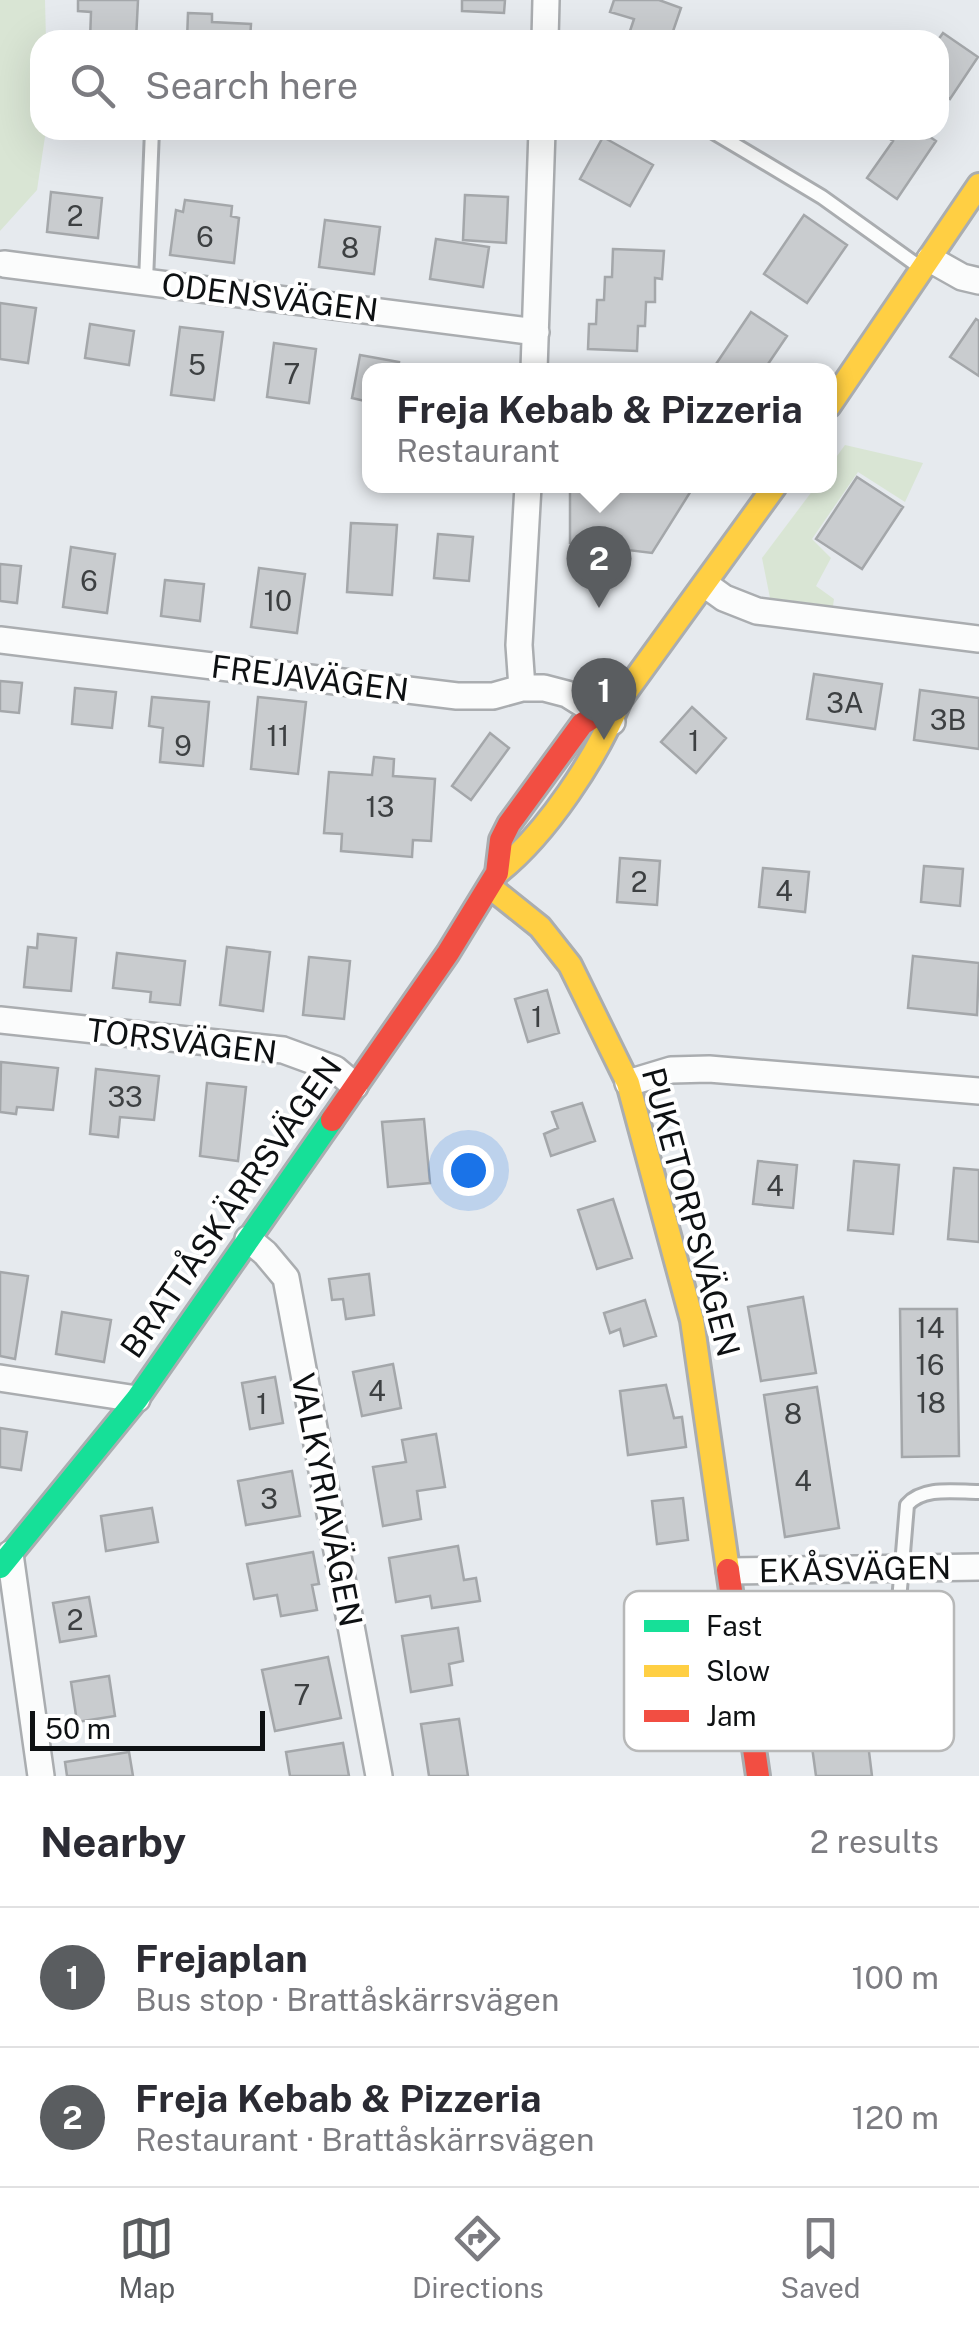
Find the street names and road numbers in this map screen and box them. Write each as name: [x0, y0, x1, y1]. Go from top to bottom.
street label: ODENSVÄGEN: [160, 265, 380, 329]
street label: FREJAVÄGEN: [209, 648, 411, 708]
street label: TORSVÄGEN: [85, 1011, 279, 1071]
street label: BRATTÅSKÄRRSVÄGEN: [111, 1048, 349, 1364]
street label: PUKETORPSVÄGEN: [635, 1063, 747, 1361]
street label: VALKYRIAVÄGEN: [284, 1370, 370, 1630]
street label: EKÅSVÄGEN: [758, 1547, 952, 1589]

